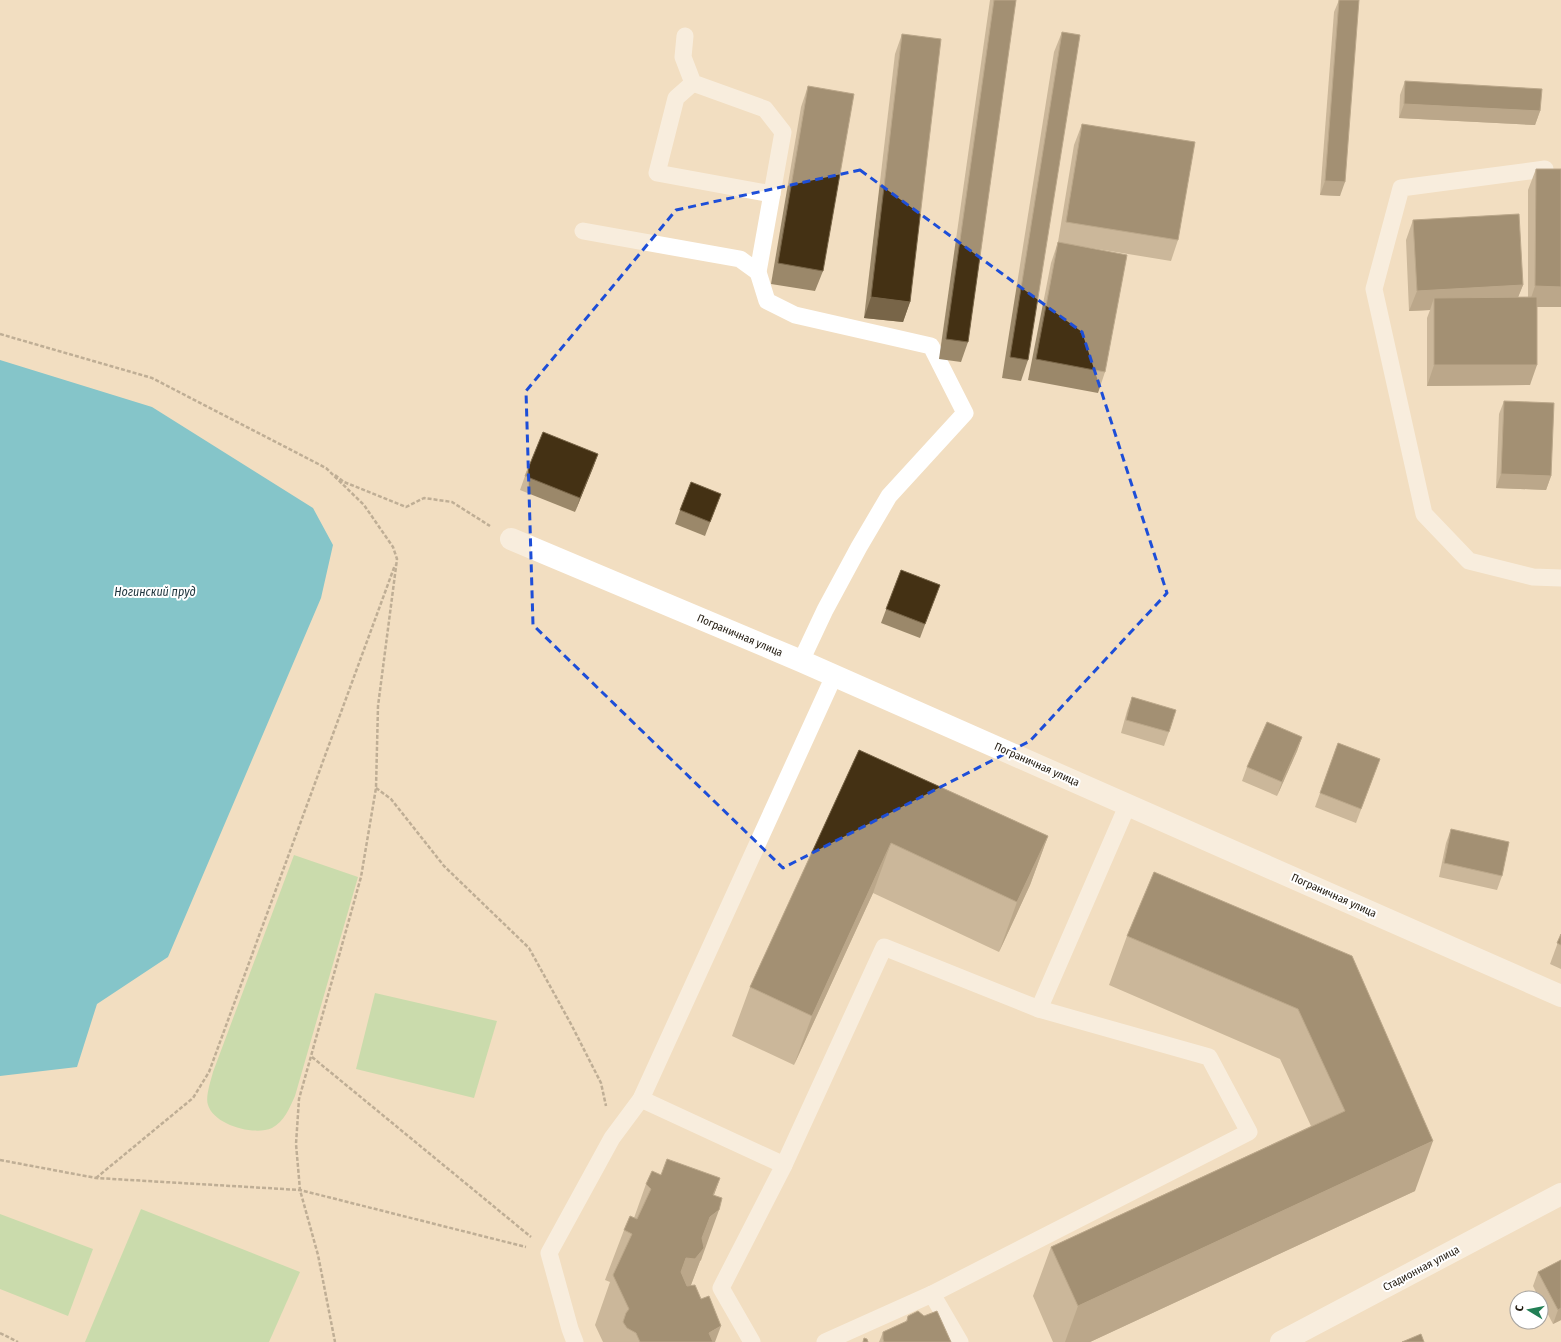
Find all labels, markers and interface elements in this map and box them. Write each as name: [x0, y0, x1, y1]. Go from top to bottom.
water label: Ногинский пруд: [114, 585, 196, 599]
street label: Пограничная улица: [695, 612, 785, 659]
street label: Пограничная улица: [992, 740, 1081, 789]
street label: Пограничная улица: [1289, 871, 1378, 920]
street label: Стадионная улица: [1381, 1243, 1462, 1294]
north arrow: [1509, 1290, 1549, 1330]
text: С: [1513, 1304, 1527, 1312]

